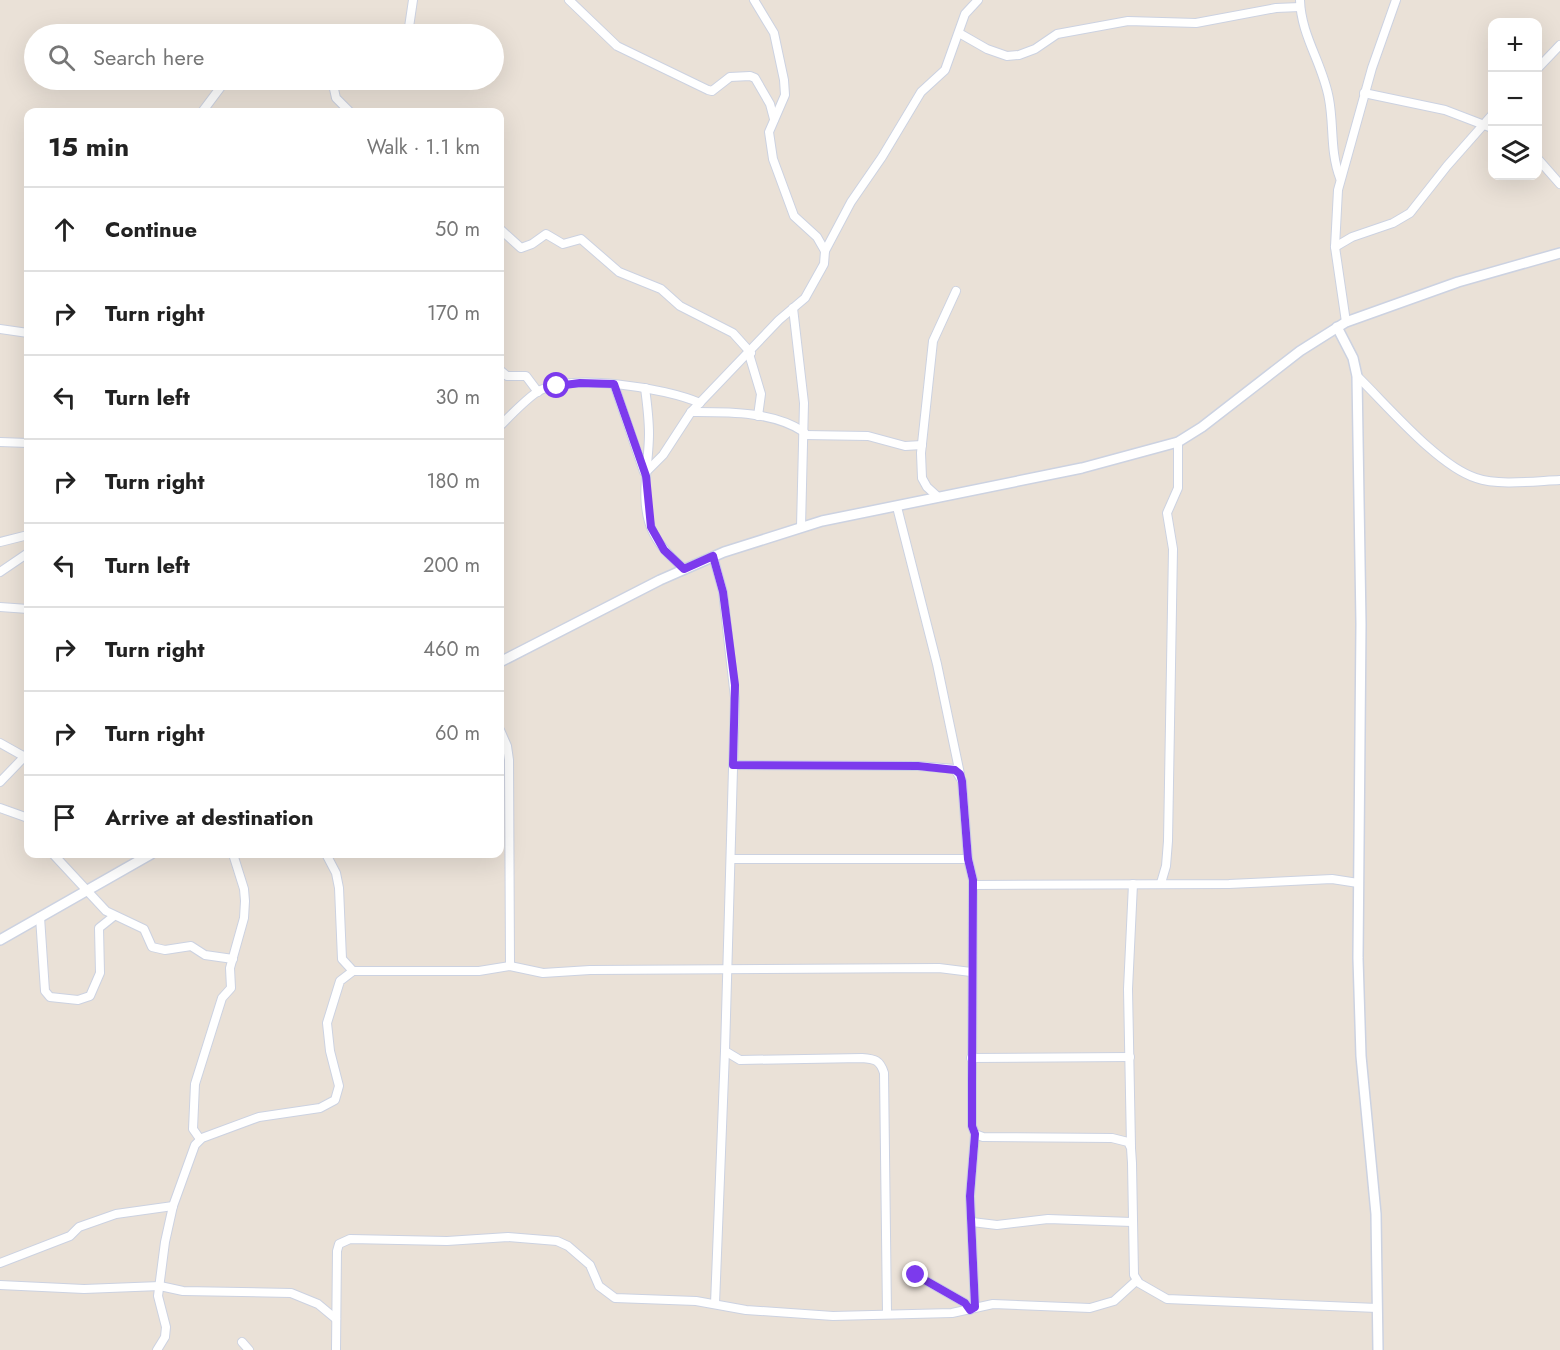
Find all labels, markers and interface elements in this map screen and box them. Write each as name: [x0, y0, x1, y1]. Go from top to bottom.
map controls: [1488, 18, 1542, 180]
button: +: [1488, 18, 1542, 72]
search box: [24, 24, 504, 90]
icon: search: [45, 41, 78, 74]
text: Search here: [93, 41, 204, 73]
button: −: [1488, 72, 1542, 126]
button: layers: [1488, 126, 1542, 180]
text: 15 min: [48, 128, 129, 166]
text: Walk · 1.1 km: [367, 133, 480, 162]
icon: ahead: [48, 213, 81, 246]
text: Continue: [105, 213, 197, 245]
text: 50 m: [435, 215, 480, 244]
icon: right: [48, 297, 81, 330]
text: Turn right: [105, 297, 205, 329]
text: 170 m: [427, 299, 480, 328]
route start: [543, 372, 569, 398]
icon: left: [48, 381, 81, 414]
text: Turn left: [105, 381, 190, 413]
text: 30 m: [435, 383, 480, 412]
icon: right: [48, 465, 81, 498]
text: Turn right: [105, 465, 205, 497]
text: 180 m: [426, 467, 480, 496]
icon: left: [48, 549, 81, 582]
text: Turn left: [105, 549, 190, 581]
text: 200 m: [423, 551, 480, 580]
icon: right: [48, 633, 81, 666]
text: Turn right: [105, 633, 205, 665]
text: 460 m: [423, 635, 480, 664]
icon: right: [48, 717, 81, 750]
text: Turn right: [105, 717, 205, 749]
text: 60 m: [435, 719, 480, 748]
icon: arrive: [48, 801, 81, 834]
text: Arrive at destination: [105, 801, 314, 833]
route end: [902, 1261, 928, 1287]

